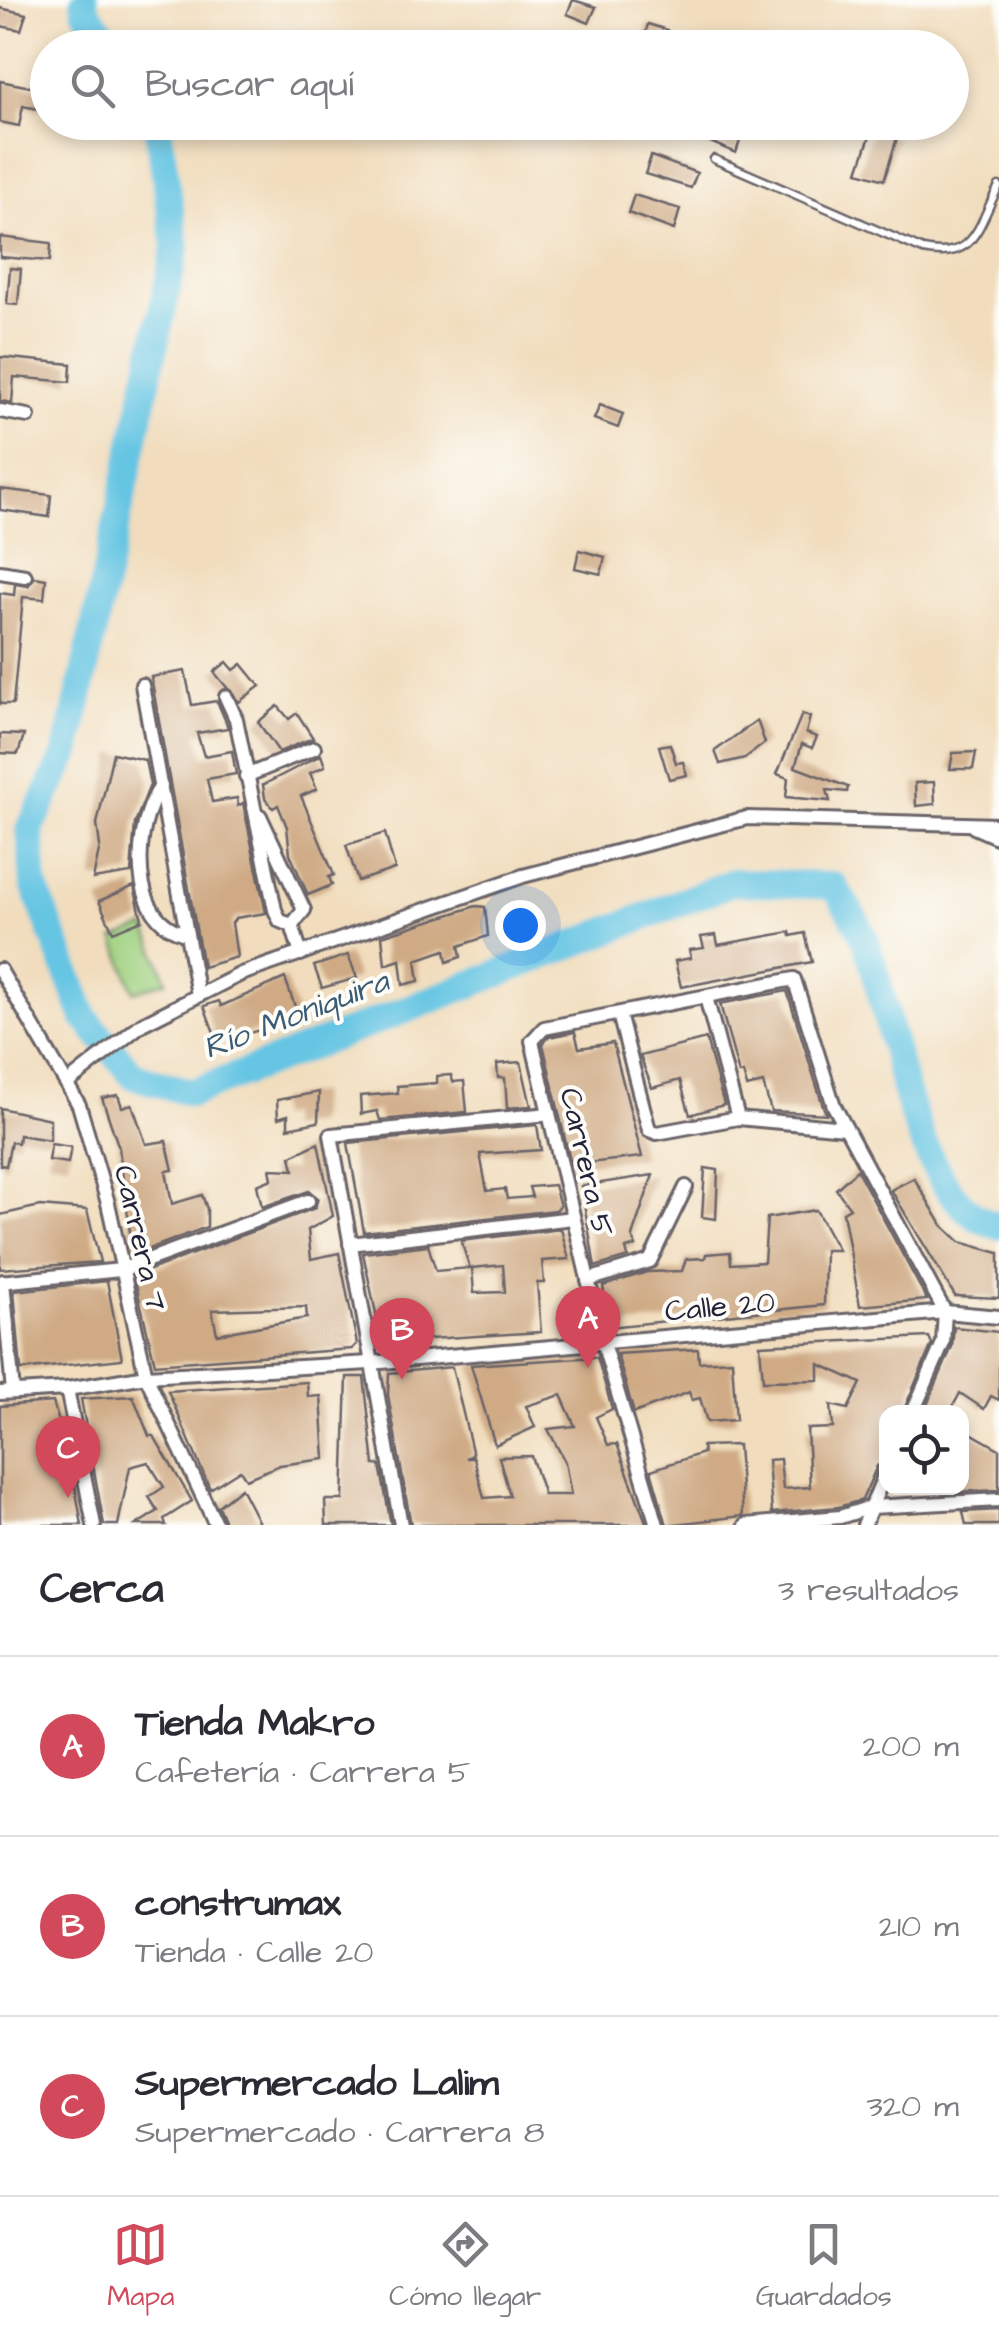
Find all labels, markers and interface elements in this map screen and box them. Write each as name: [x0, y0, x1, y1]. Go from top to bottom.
search box: [30, 30, 969, 140]
icon: search: [65, 58, 120, 113]
text: Buscar aquí: [145, 59, 354, 111]
your location: [495, 900, 546, 951]
water label: Río Moniquira: [197, 958, 397, 1071]
street label: Carrera 5: [549, 1084, 623, 1240]
street label: Carrera 7: [103, 1161, 177, 1315]
street label: Calle 20: [663, 1281, 777, 1333]
pin: A: [556, 1286, 620, 1368]
pin: B: [370, 1298, 434, 1380]
map controls: [879, 1405, 969, 1495]
button: locate: [879, 1405, 969, 1495]
pin: C: [36, 1416, 100, 1498]
text: Cerca: [40, 1561, 164, 1619]
text: 3 resultados: [778, 1568, 959, 1613]
text: Tienda Makro: [135, 1698, 374, 1750]
text: A: [62, 1724, 83, 1769]
text: 200 m: [863, 1724, 959, 1769]
text: Cafetería · Carrera 5: [135, 1750, 470, 1795]
text: construmax: [135, 1878, 341, 1930]
text: B: [61, 1904, 84, 1949]
text: 210 m: [879, 1904, 959, 1949]
text: Tienda · Calle 20: [135, 1930, 374, 1975]
text: Supermercado Lalim: [135, 2058, 499, 2110]
text: C: [61, 2084, 84, 2129]
text: 320 m: [867, 2084, 959, 2129]
text: Supermercado · Carrera 8: [135, 2110, 545, 2155]
tab: Mapa: [107, 2217, 174, 2316]
tab: Cómo llegar: [389, 2217, 541, 2316]
tab: Guardados: [756, 2217, 892, 2316]

